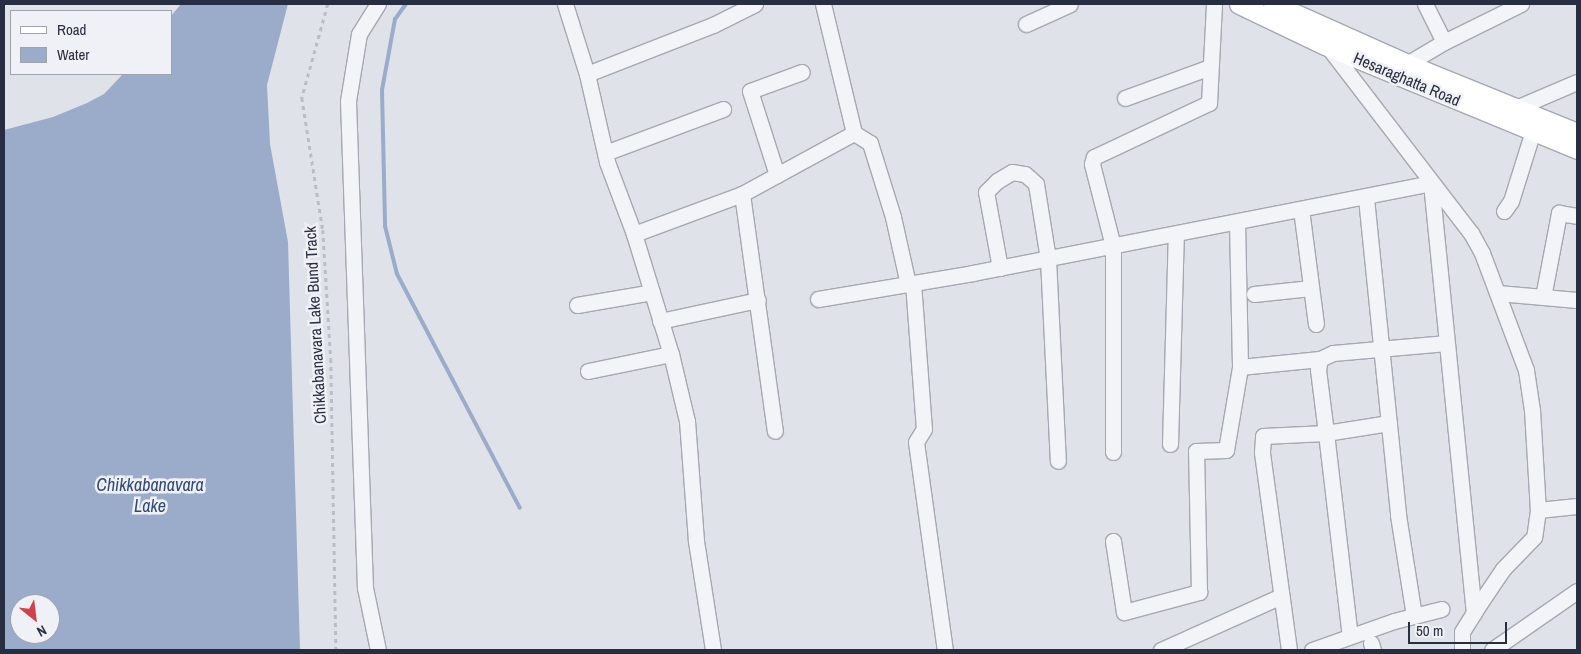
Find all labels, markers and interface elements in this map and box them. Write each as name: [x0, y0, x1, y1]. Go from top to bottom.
legend: [10, 10, 172, 75]
text: Road: [57, 19, 86, 40]
text: Water: [57, 44, 89, 65]
street label: Hesaraghatta Road: [1351, 48, 1463, 110]
street label: Chikkabanavara Lake Bund Track: [300, 226, 330, 424]
water label: Chikkabanavara Lake: [96, 475, 204, 518]
north arrow: [10, 594, 60, 644]
scale bar: [1411, 612, 1510, 644]
text: 50 m: [1416, 620, 1443, 641]
text: N: [34, 621, 50, 641]

